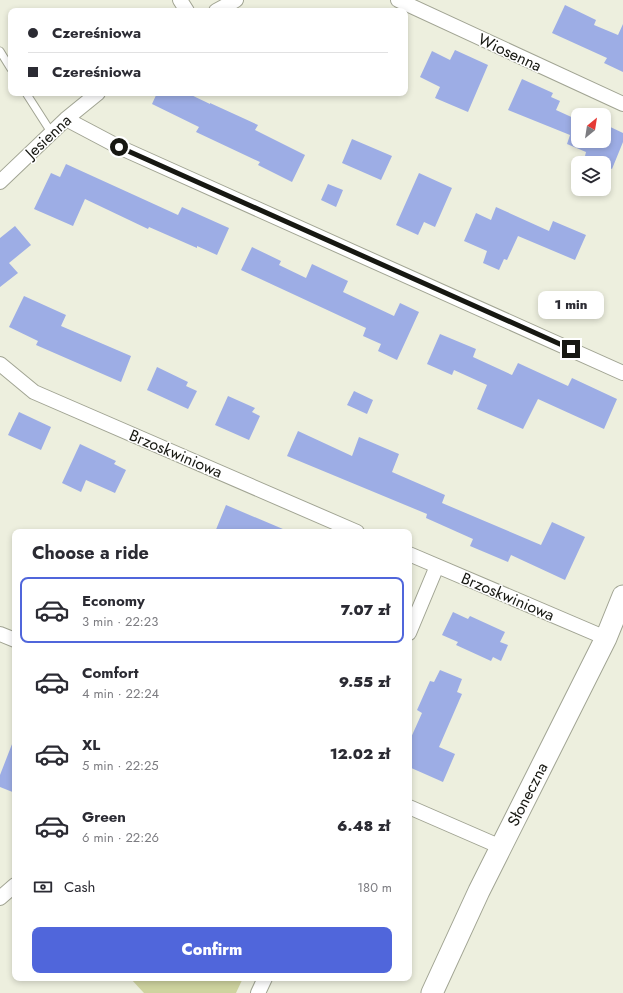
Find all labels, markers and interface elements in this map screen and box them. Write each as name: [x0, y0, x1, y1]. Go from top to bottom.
text: Czereśniowa: [52, 22, 141, 44]
street label: Wiosenna: [474, 28, 545, 77]
text: Czereśniowa: [52, 61, 141, 83]
north arrow: [571, 108, 611, 148]
map controls: [571, 108, 611, 196]
street label: Jesienna: [19, 109, 76, 165]
route start: [110, 138, 128, 156]
button: layers: [571, 156, 611, 196]
callout: 1 min: [538, 291, 604, 319]
text: 1 min: [555, 295, 587, 314]
route end: [562, 340, 580, 358]
street label: Brzoskwiniowa: [126, 424, 226, 483]
text: Choose a ride: [32, 540, 149, 566]
street label: Brzoskwiniowa: [458, 567, 558, 626]
text: Economy: [82, 590, 145, 612]
icon: car: [34, 592, 70, 628]
text: 7.07 zł: [341, 599, 390, 621]
text: 3 min · 22:23: [82, 612, 158, 631]
text: Comfort: [82, 662, 139, 684]
icon: car: [34, 664, 70, 700]
text: 9.55 zł: [339, 671, 390, 693]
text: 4 min · 22:24: [82, 684, 159, 703]
text: XL: [82, 734, 100, 756]
icon: car: [34, 736, 70, 772]
text: 12.02 zł: [330, 743, 390, 765]
text: 5 min · 22:25: [82, 756, 159, 775]
street label: Słoneczna: [502, 758, 553, 830]
text: Green: [82, 806, 126, 828]
icon: car: [34, 808, 70, 844]
text: 6.48 zł: [337, 815, 390, 837]
text: 6 min · 22:26: [82, 828, 159, 847]
icon: cash: [32, 876, 54, 898]
text: Cash: [64, 876, 95, 898]
text: 180 m: [357, 878, 392, 897]
button: Confirm: [32, 927, 392, 973]

